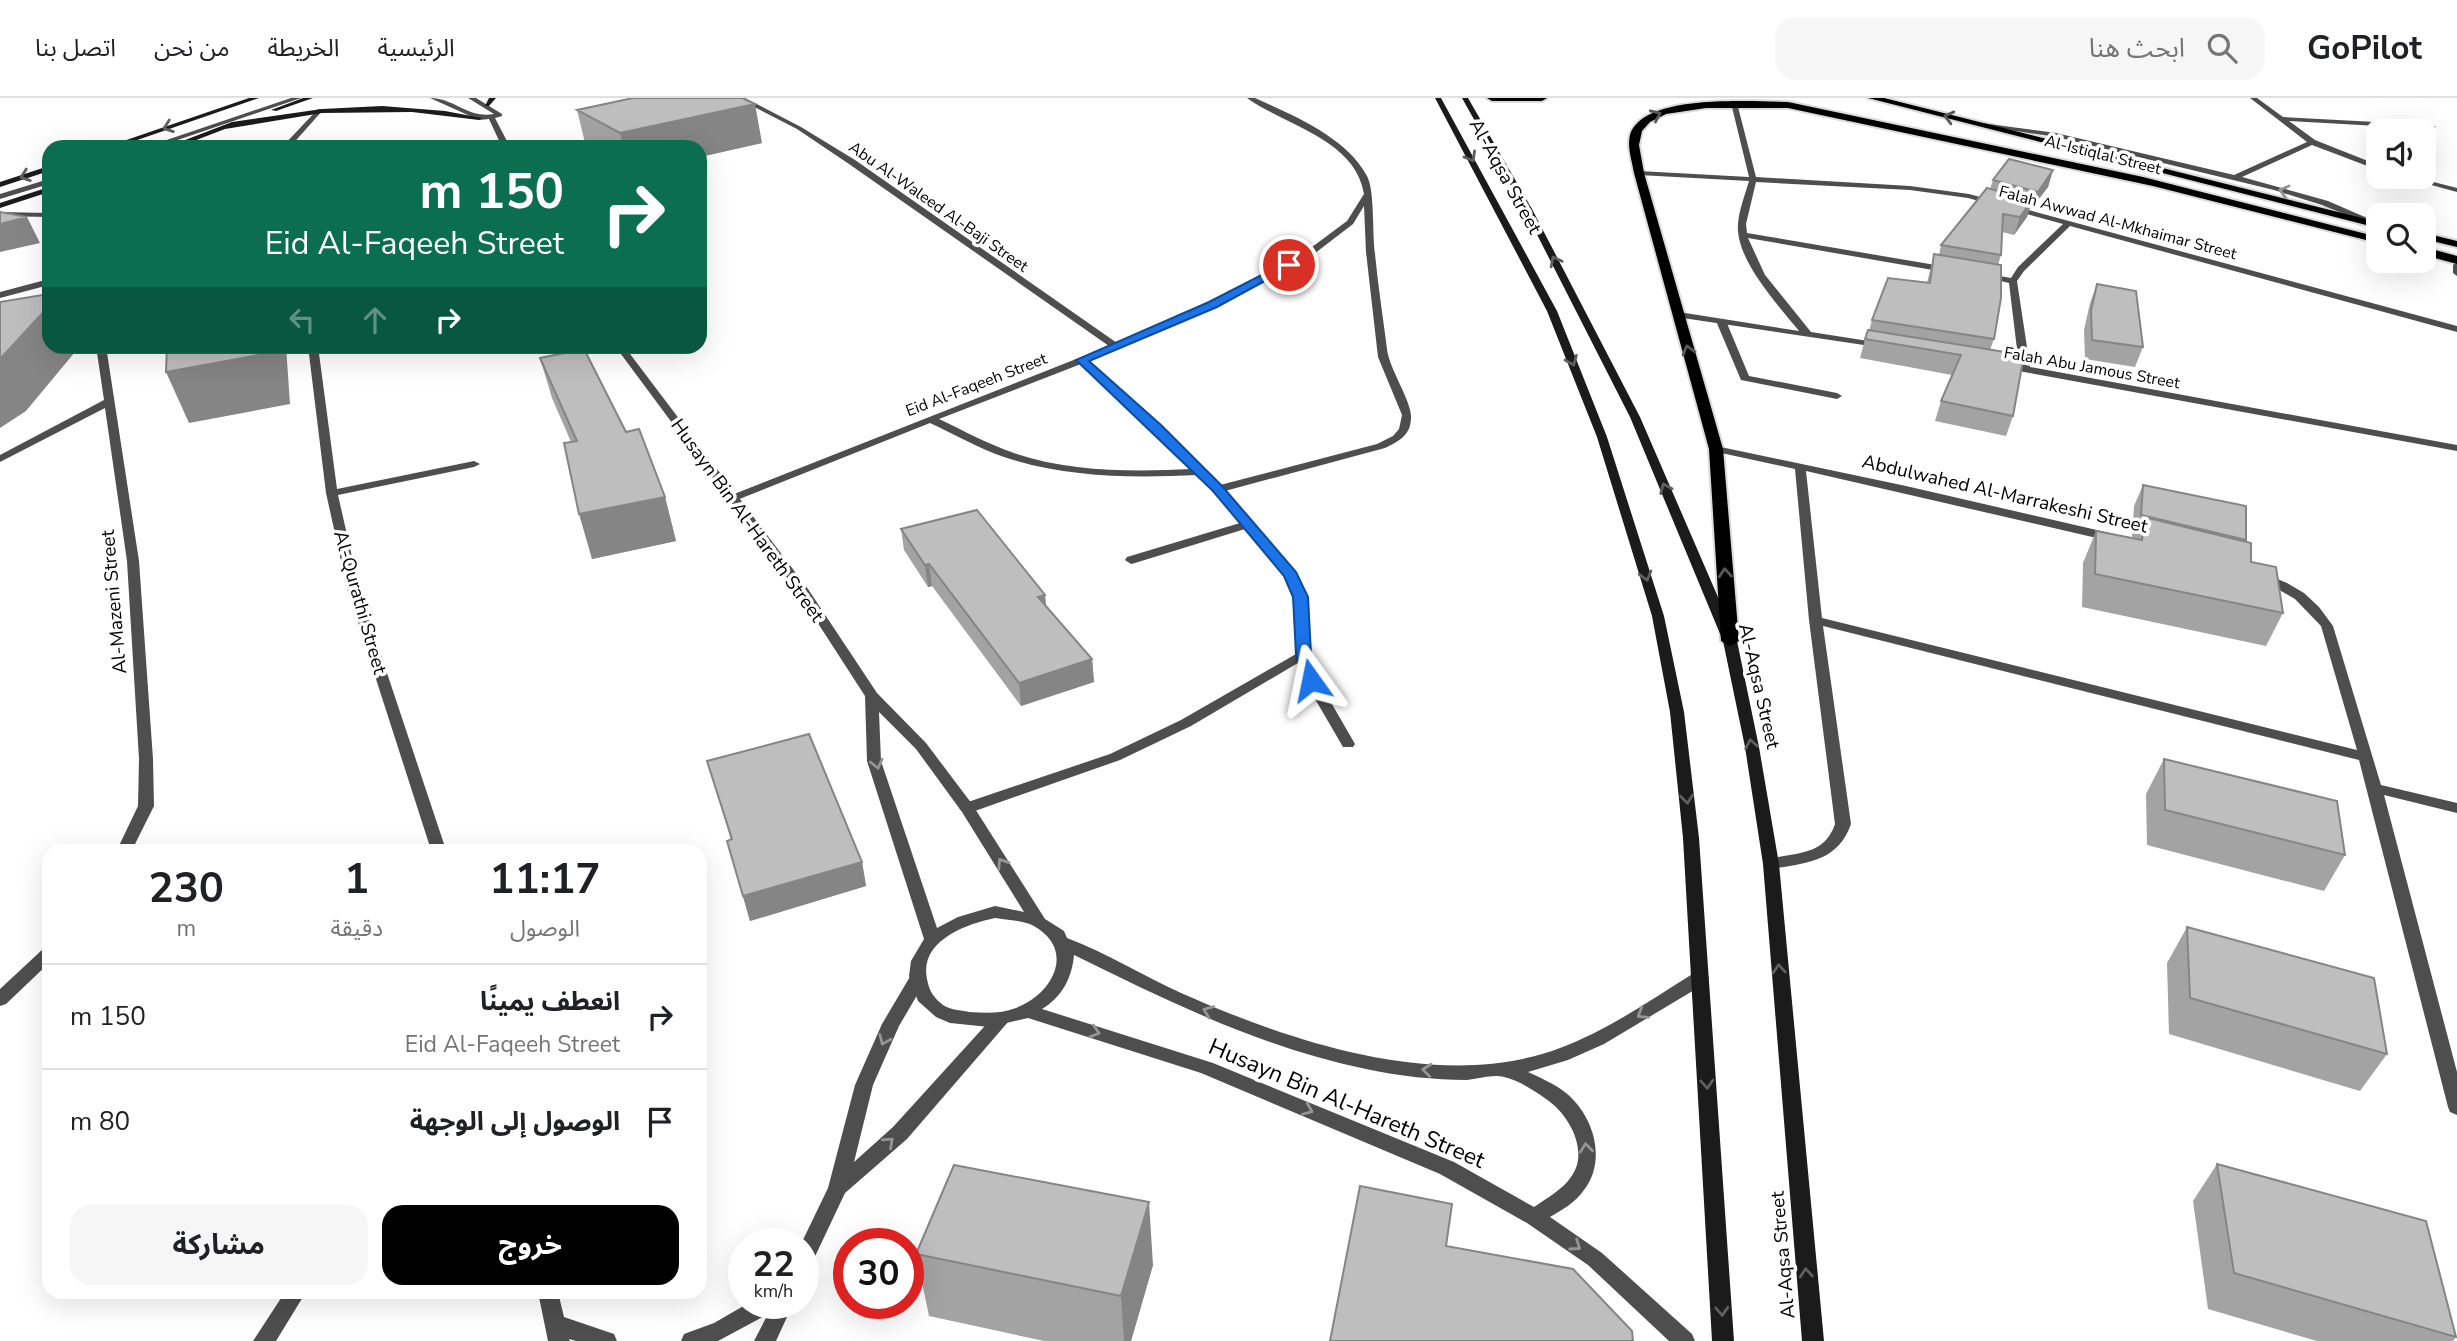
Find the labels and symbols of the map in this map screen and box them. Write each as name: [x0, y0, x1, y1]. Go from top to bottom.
one-way arrow: [1649, 109, 1661, 123]
one-way arrow: [1943, 111, 1955, 125]
street label: Al-Aqsa Street: [1463, 114, 1548, 239]
one-way arrow: [162, 119, 175, 133]
street label: Al-Istiqlal Street: [2042, 130, 2164, 180]
street label: Abu Al-Waleed Al-Baji Street: [844, 136, 1033, 278]
one-way arrow: [1463, 150, 1476, 163]
one-way arrow: [19, 168, 31, 182]
street label: Falah Awwad Al-Mkhaimar Street: [1996, 181, 2239, 265]
one-way arrow: [2279, 185, 2291, 199]
pin: [1259, 235, 1319, 295]
one-way arrow: [1550, 256, 1564, 268]
street label: Falah Abu Jamous Street: [2002, 342, 2182, 394]
one-way arrow: [1682, 344, 1697, 356]
street label: Eid Al-Faqeeh Street: [903, 348, 1051, 422]
one-way arrow: [1563, 355, 1577, 367]
street label: Husayn Bin Al-Hareth Street: [665, 414, 830, 628]
street label: Abdulwahed Al-Marrakeshi Street: [1859, 448, 2151, 540]
one-way arrow: [1659, 483, 1673, 495]
street label: Al-Qurathi Street: [327, 528, 393, 677]
street label: Al-Mazeni Street: [95, 529, 133, 675]
one-way arrow: [1718, 567, 1733, 578]
one-way arrow: [1638, 570, 1653, 582]
street label: Al-Aqsa Street: [1732, 621, 1786, 752]
position arrow: [1274, 643, 1348, 717]
one-way arrow: [1744, 738, 1759, 750]
one-way arrow: [868, 757, 883, 769]
one-way arrow: [1680, 793, 1695, 805]
one-way arrow: [997, 857, 1010, 870]
one-way arrow: [1772, 963, 1787, 974]
one-way arrow: [1203, 1005, 1215, 1019]
one-way arrow: [1636, 1005, 1649, 1018]
one-way arrow: [1088, 1024, 1101, 1038]
street label: Husayn Bin Al-Hareth Street: [1204, 1031, 1490, 1176]
one-way arrow: [878, 1033, 892, 1045]
one-way arrow: [1421, 1063, 1432, 1078]
one-way arrow: [1699, 1079, 1714, 1090]
one-way arrow: [1301, 1102, 1314, 1116]
one-way arrow: [881, 1138, 894, 1151]
one-way arrow: [1578, 1142, 1593, 1154]
street label: Al-Aqsa Street: [1764, 1190, 1802, 1320]
speed limit sign: 30: [833, 1228, 924, 1319]
one-way arrow: [1568, 1238, 1581, 1250]
one-way arrow: [1799, 1267, 1814, 1278]
one-way arrow: [1714, 1306, 1729, 1317]

